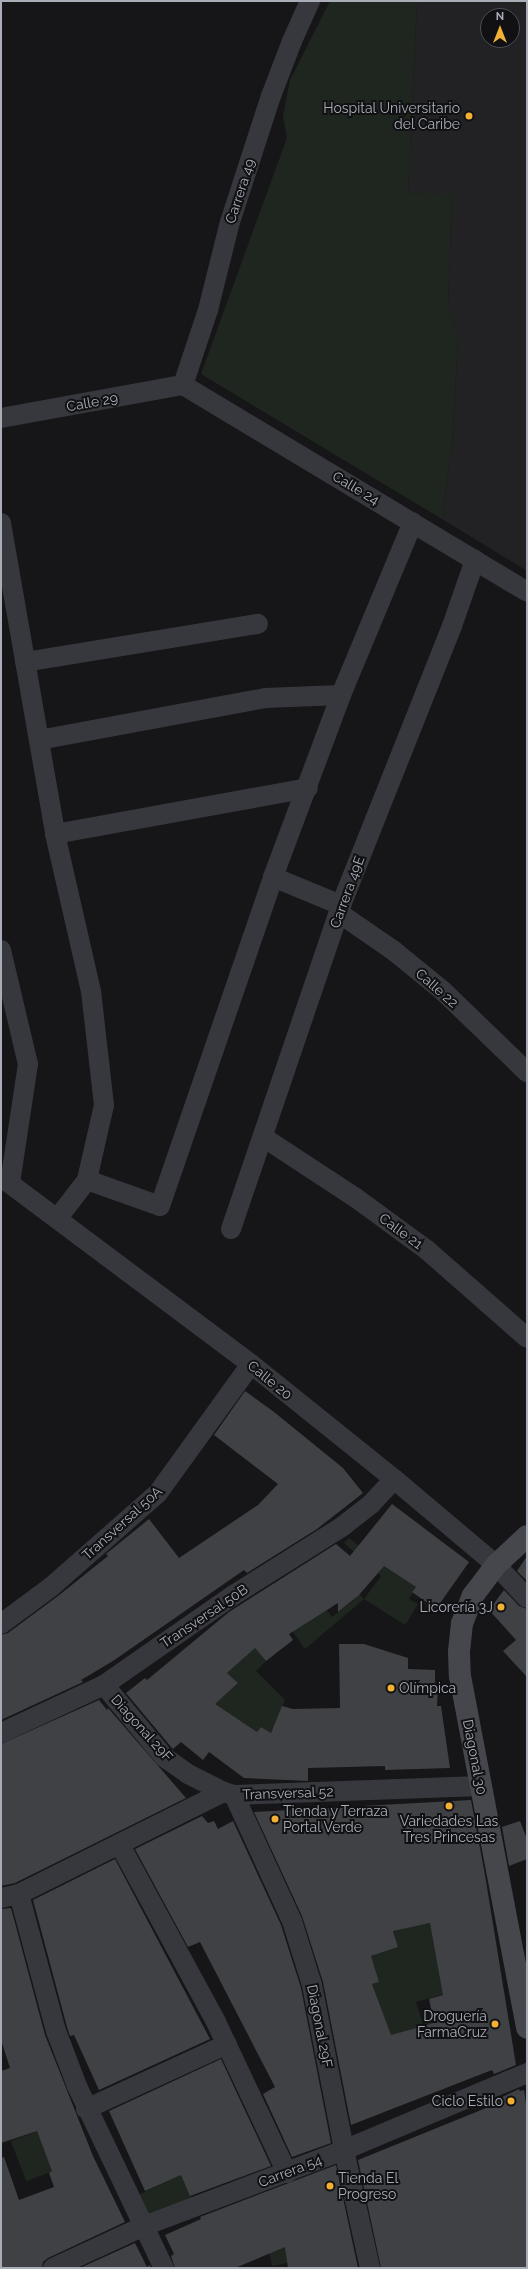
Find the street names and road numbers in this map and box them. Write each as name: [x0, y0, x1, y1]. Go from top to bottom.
street label: Carrera 49: [222, 157, 258, 225]
street label: Calle 29: [65, 389, 119, 415]
street label: Calle 24: [330, 468, 382, 508]
street label: Carrera 49E: [326, 854, 368, 930]
street label: Calle 22: [412, 965, 462, 1011]
street label: Calle 21: [376, 1210, 426, 1252]
street label: Calle 20: [244, 1357, 296, 1403]
street label: Transversal 50A: [78, 1483, 166, 1563]
street label: Transversal 50B: [157, 1580, 251, 1652]
street label: Diagonal 29F: [107, 1691, 177, 1765]
street label: Diagonal 30: [459, 1718, 491, 1796]
street label: Transversal 52: [242, 1783, 334, 1803]
street label: Diagonal 29F: [304, 1983, 336, 2069]
street label: Carrera 54: [256, 2151, 324, 2191]

